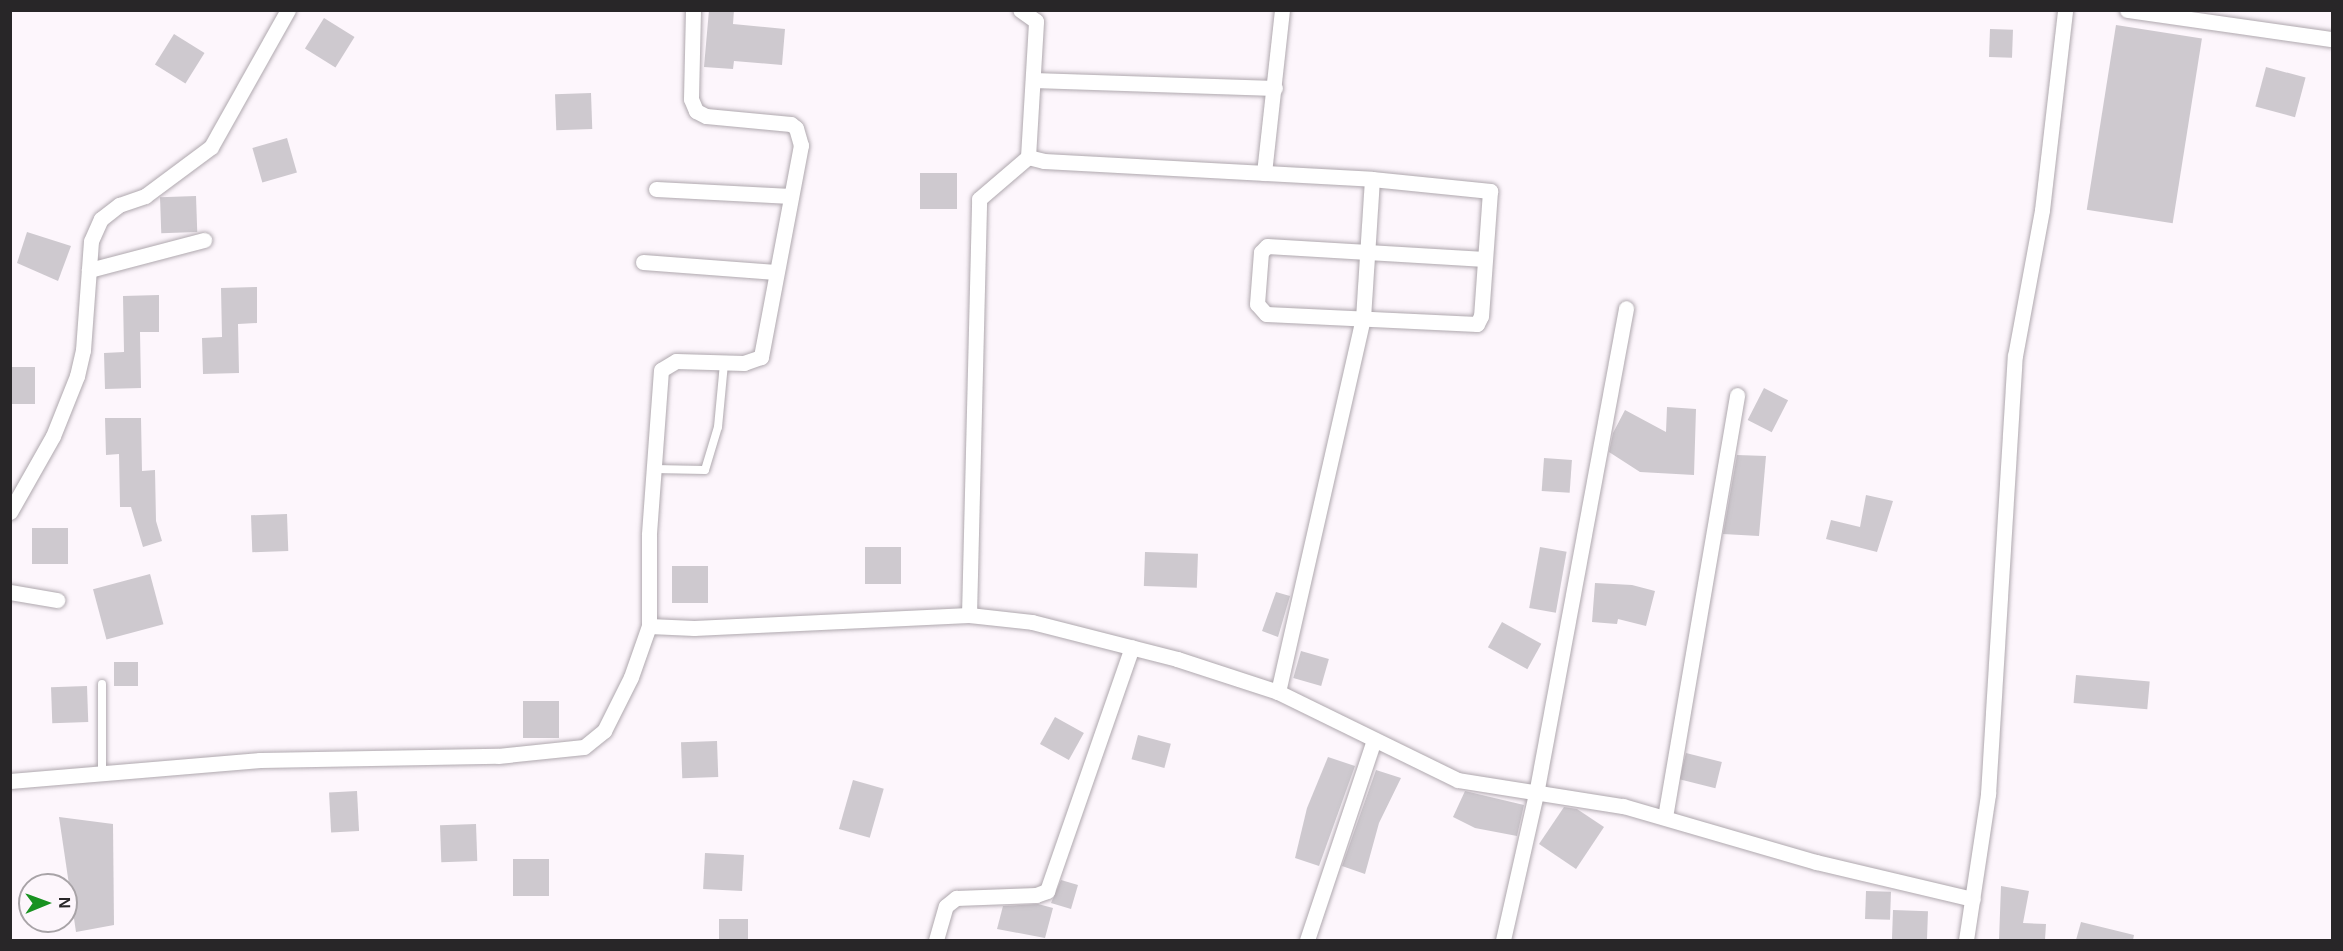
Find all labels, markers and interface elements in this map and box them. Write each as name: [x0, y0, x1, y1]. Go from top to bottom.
north arrow: [18, 873, 78, 933]
text: N: [56, 897, 73, 909]

